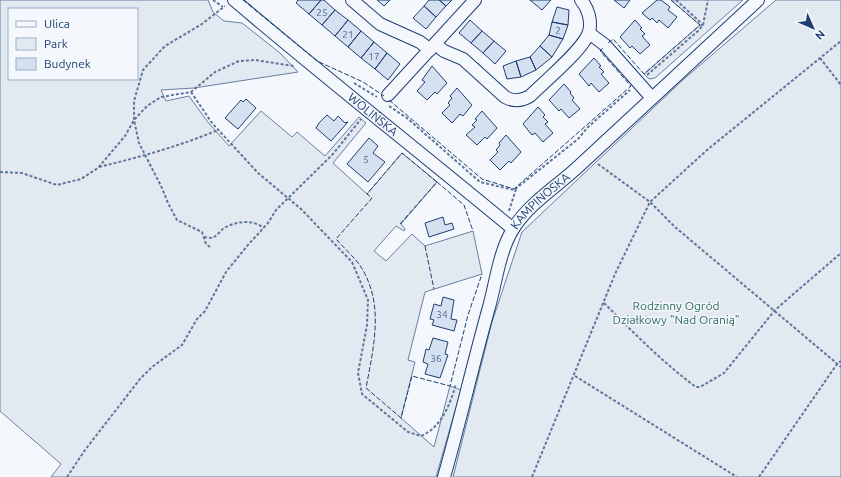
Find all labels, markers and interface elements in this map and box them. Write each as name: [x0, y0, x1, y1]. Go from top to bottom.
house number: 25: [316, 7, 328, 18]
legend: [8, 8, 138, 80]
north arrow: [793, 8, 833, 48]
text: Ulica: [44, 17, 70, 30]
house number: 2: [555, 25, 561, 36]
text: N: [813, 28, 827, 42]
house number: 21: [342, 29, 354, 40]
text: Park: [44, 37, 68, 50]
house number: 17: [368, 51, 380, 62]
text: Budynek: [44, 57, 91, 70]
street label: WOLIŃSKA: [346, 90, 401, 138]
house number: 5: [363, 154, 369, 165]
street label: KAMPINOSKA: [508, 170, 572, 231]
park label: Rodzinny Ogród Działkowy "Nad Oranią": [612, 299, 740, 326]
house number: 34: [436, 309, 448, 320]
house number: 36: [430, 353, 442, 364]

